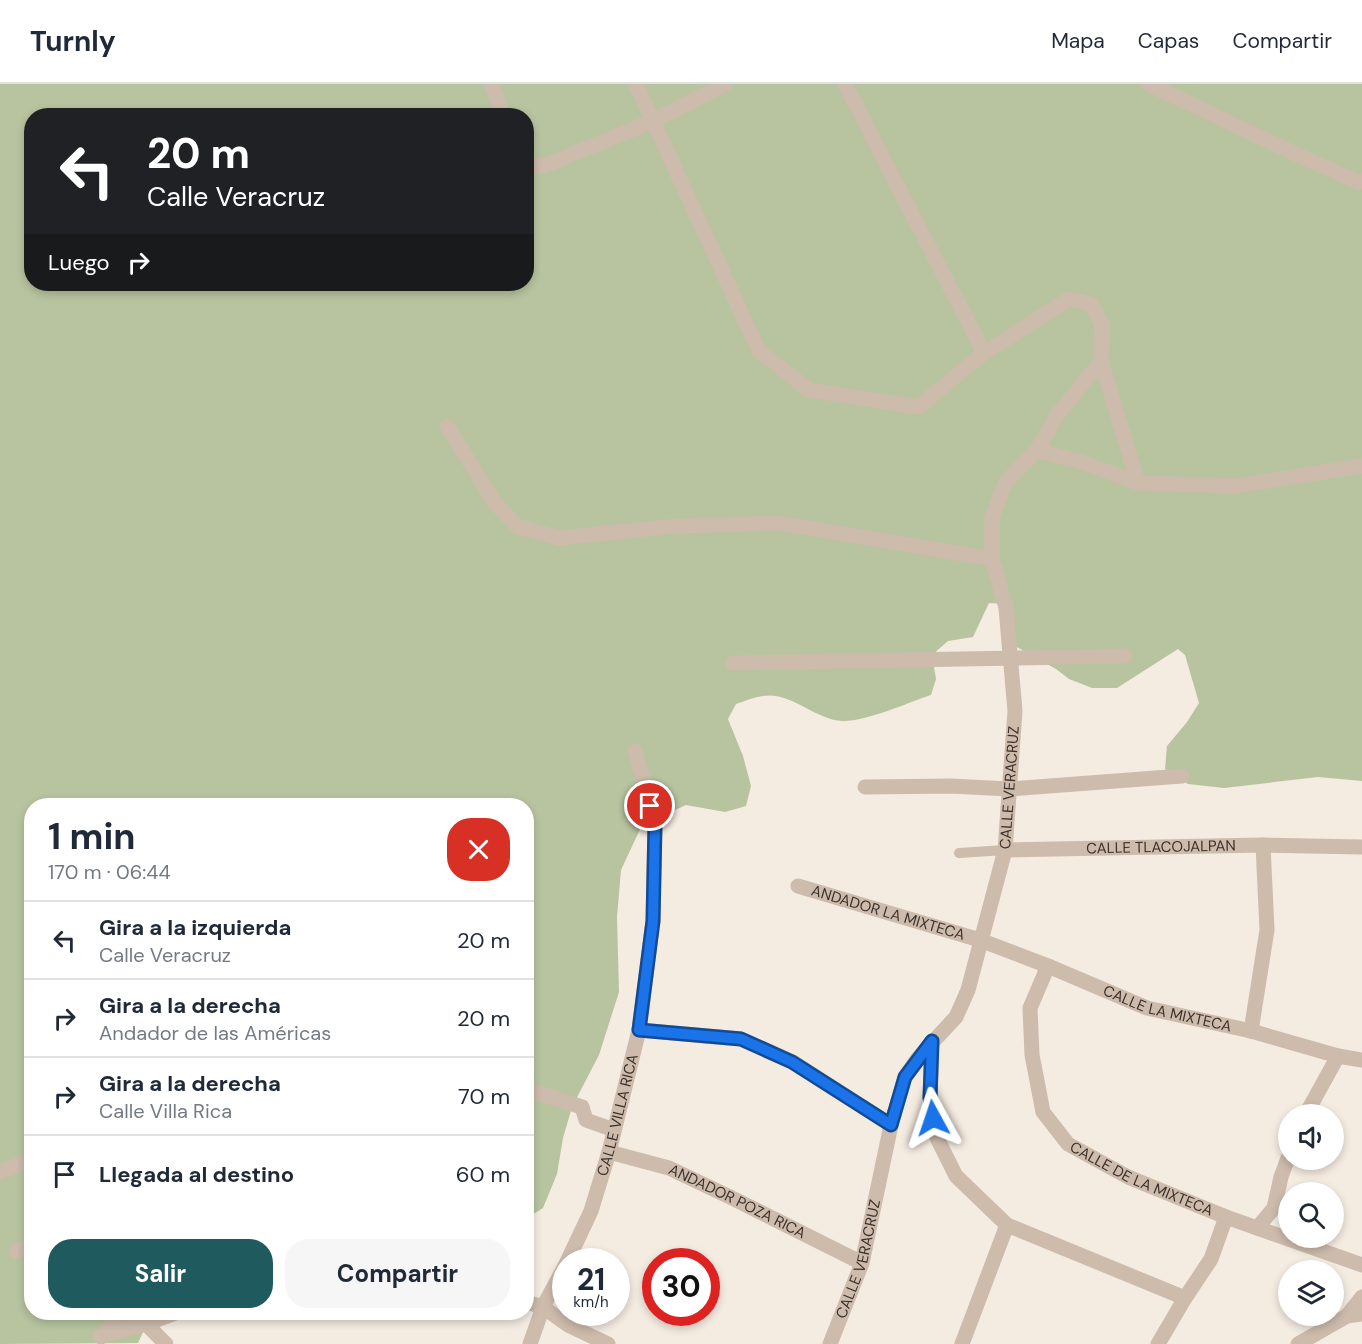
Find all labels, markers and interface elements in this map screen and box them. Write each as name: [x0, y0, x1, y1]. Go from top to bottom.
text: Turnly: [30, 23, 116, 60]
text: Mapa: [1051, 27, 1105, 55]
text: Capas: [1138, 27, 1199, 55]
text: Compartir: [1232, 27, 1332, 55]
text: 20 m: [147, 126, 250, 181]
icon: left: [48, 132, 126, 210]
text: Calle Veracruz: [147, 179, 325, 214]
icon: right: [122, 246, 155, 279]
text: Luego: [48, 248, 110, 277]
street label: CALLE VERACRUZ: [995, 725, 1024, 850]
pin: [624, 780, 675, 831]
icon: arrive: [633, 789, 666, 822]
text: 1 min: [48, 813, 136, 860]
button: close: [447, 818, 510, 881]
street label: CALLE TLACOJALPAN: [1086, 836, 1236, 858]
text: 170 m · 06:44: [48, 859, 171, 885]
street label: ANDADOR LA MIXTECA: [809, 881, 967, 945]
text: Gira a la izquierda: [99, 913, 291, 942]
icon: left: [48, 924, 81, 957]
text: 20 m: [457, 926, 510, 955]
text: Calle Veracruz: [99, 942, 231, 968]
street label: CALLE LA MIXTECA: [1100, 981, 1234, 1036]
text: Gira a la derecha: [99, 991, 281, 1020]
icon: right: [48, 1002, 81, 1035]
text: 20 m: [457, 1004, 510, 1033]
text: Andador de las Américas: [99, 1020, 331, 1046]
street label: CALLE VILLA RICA: [592, 1052, 643, 1178]
text: Gira a la derecha: [99, 1069, 281, 1098]
icon: right: [48, 1080, 81, 1113]
text: 70 m: [458, 1082, 510, 1111]
position arrow: [901, 1086, 965, 1150]
text: Calle Villa Rica: [99, 1098, 232, 1124]
map controls: [1278, 1104, 1344, 1326]
button: sound: [1278, 1104, 1344, 1170]
street label: CALLE DE LA MIXTECA: [1066, 1137, 1216, 1221]
icon: arrive: [48, 1158, 81, 1191]
street label: ANDADOR POZA RICA: [665, 1159, 809, 1243]
text: Llegada al destino: [99, 1160, 294, 1189]
text: 60 m: [456, 1160, 510, 1189]
button: search: [1278, 1182, 1344, 1248]
street label: CALLE VERACRUZ: [831, 1198, 885, 1321]
button: Salir: [48, 1239, 273, 1308]
button: Compartir: [285, 1239, 510, 1308]
speed limit sign: 30: [642, 1248, 720, 1326]
text: 21: [577, 1260, 605, 1299]
button: layers: [1278, 1260, 1344, 1326]
text: km/h: [573, 1292, 609, 1312]

